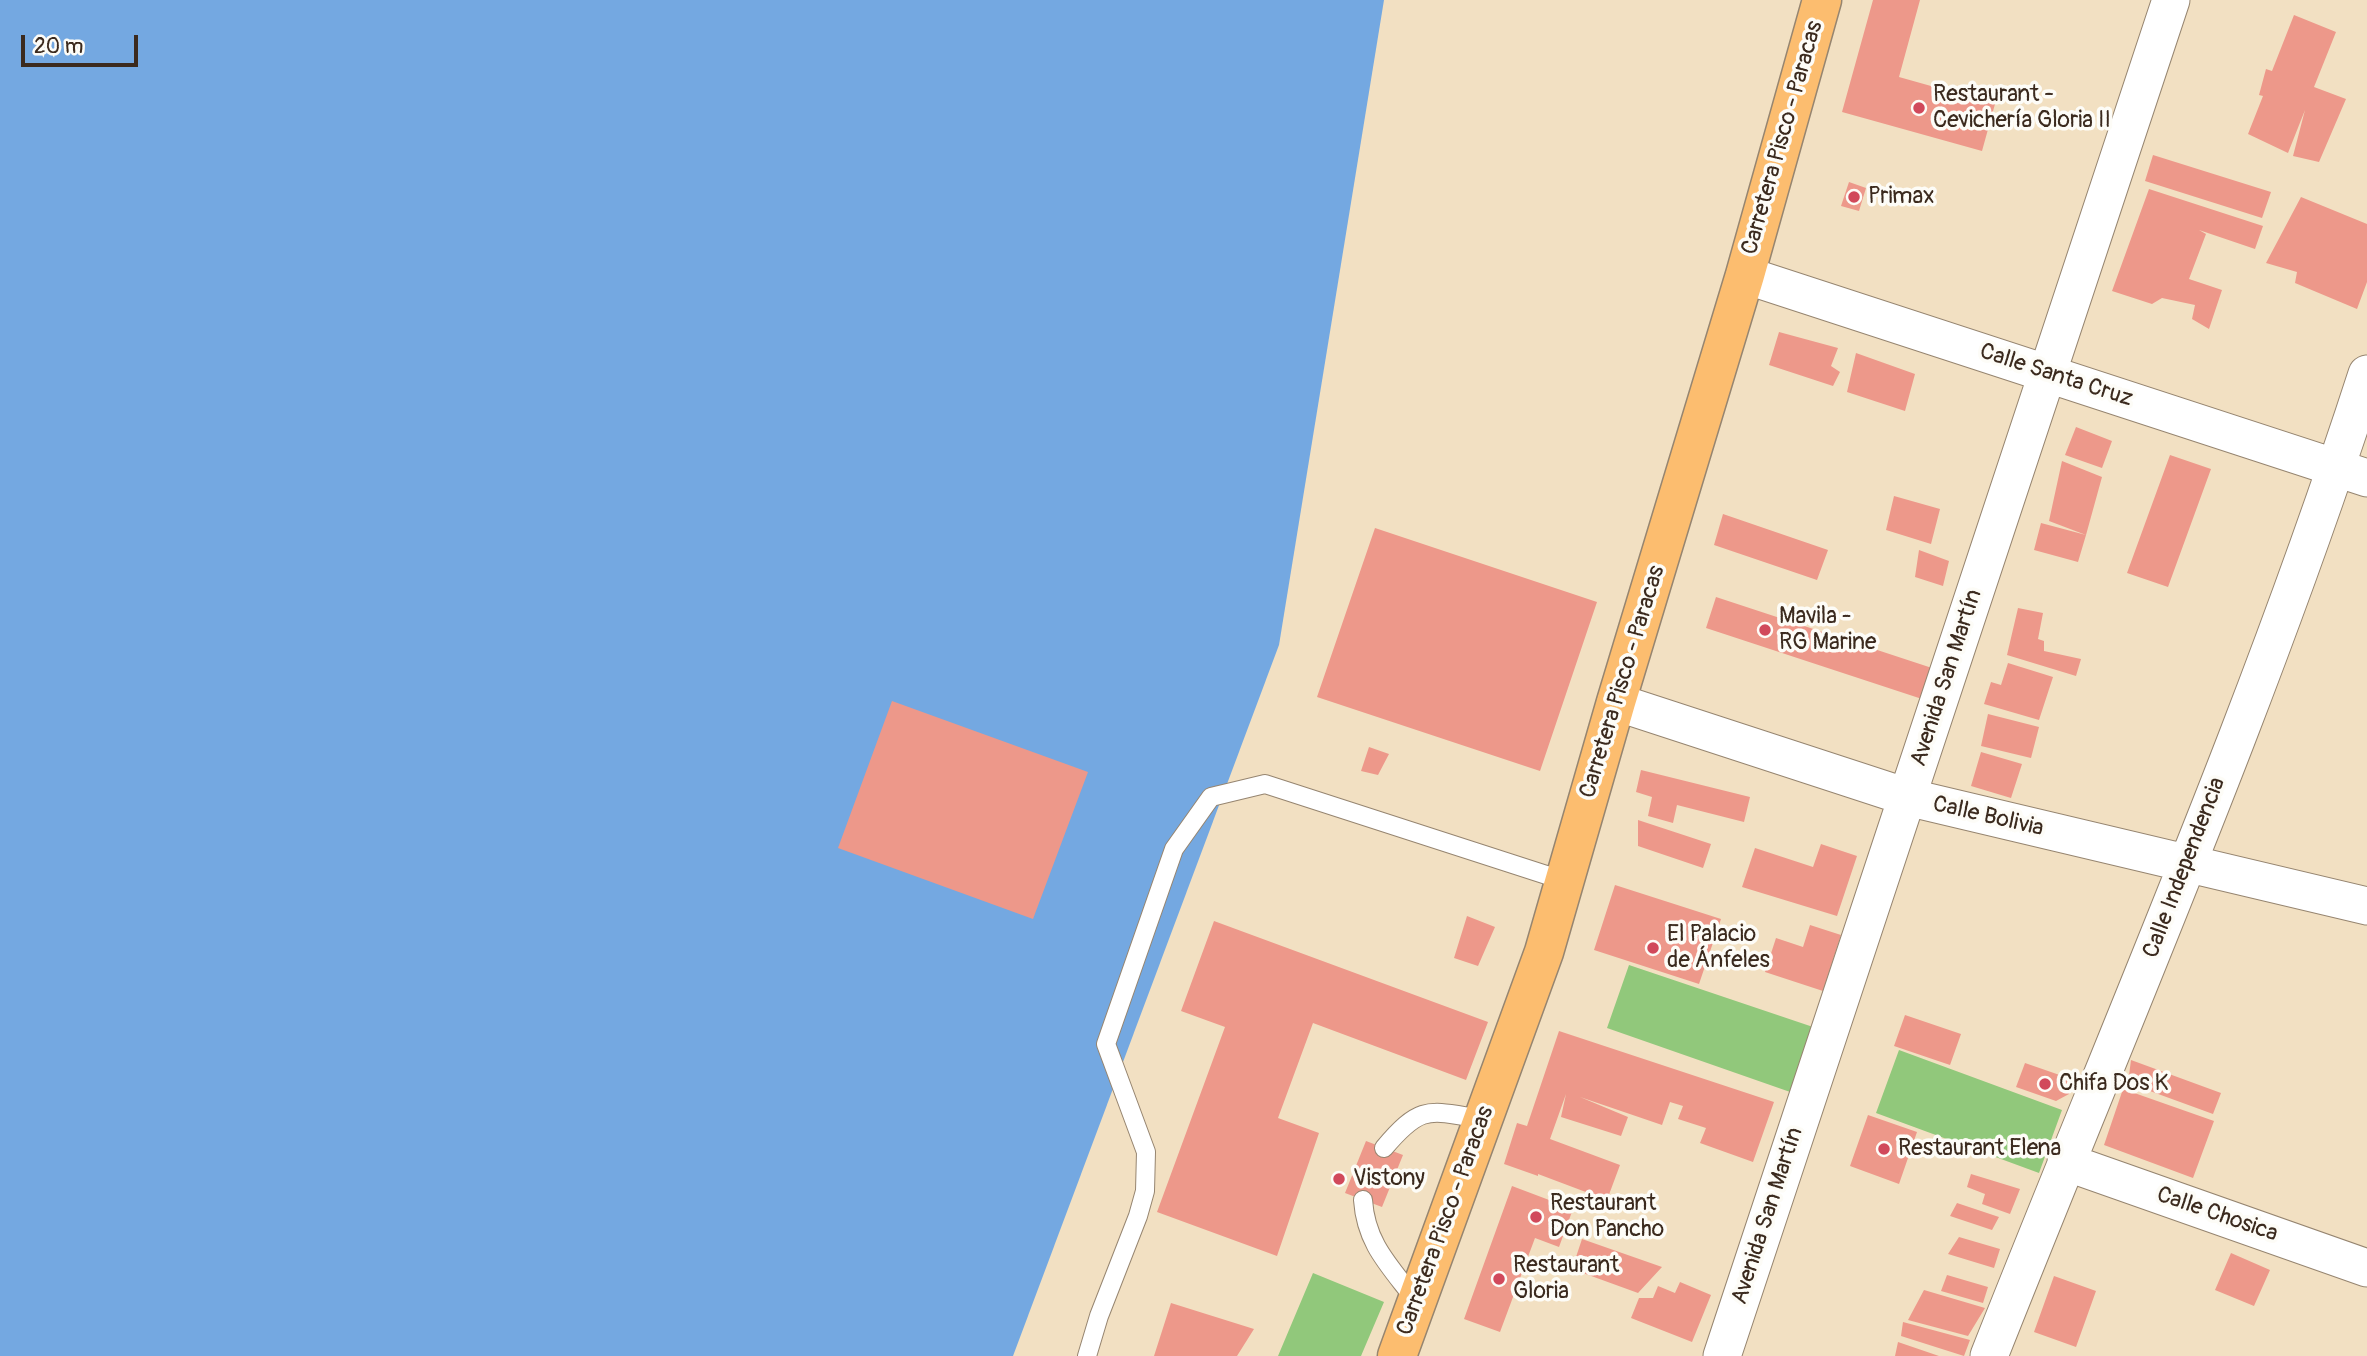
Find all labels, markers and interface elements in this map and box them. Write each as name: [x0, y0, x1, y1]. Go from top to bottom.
street label: Carretera Pisco - Paracas: [1736, 18, 1830, 258]
scale bar: [24, 21, 142, 65]
text: 20 m: [34, 33, 83, 60]
place label: Restaurant - Cevichería Gloria II: [1933, 81, 2111, 135]
marker: Restaurant - Cevichería Gloria II: [1911, 100, 1927, 116]
place label: Primax: [1868, 183, 1935, 211]
marker: Primax: [1846, 189, 1862, 205]
street label: Calle Santa Cruz: [1976, 338, 2136, 414]
street label: Carretera Pisco - Paracas: [1574, 562, 1672, 802]
street label: Avenida San Martín: [1905, 586, 1989, 770]
place label: Mavila - RG Marine: [1779, 603, 1876, 657]
marker: Mavila - RG Marine: [1757, 622, 1773, 638]
street label: Calle Independencia: [2138, 774, 2232, 962]
street label: Calle Bolivia: [1930, 791, 2046, 843]
place label: El Palacio de Ánfeles: [1667, 921, 1770, 975]
marker: El Palacio de Ánfeles: [1645, 940, 1661, 956]
place label: Chifa Dos K: [2059, 1070, 2168, 1098]
marker: Chifa Dos K: [2037, 1076, 2053, 1092]
street label: Carretera Pisco - Paracas: [1392, 1103, 1500, 1339]
street label: Avenida San Martín: [1726, 1124, 1810, 1308]
place label: Restaurant Elena: [1898, 1135, 2061, 1163]
marker: Restaurant Elena: [1876, 1141, 1892, 1157]
place label: Vistony: [1353, 1165, 1425, 1193]
marker: Vistony: [1331, 1171, 1347, 1187]
street label: Calle Chosica: [2153, 1181, 2281, 1249]
place label: Restaurant Don Pancho: [1550, 1190, 1664, 1244]
marker: Restaurant Don Pancho: [1528, 1209, 1544, 1225]
place label: Restaurant Gloria: [1513, 1252, 1619, 1306]
marker: Restaurant Gloria: [1491, 1271, 1507, 1287]

